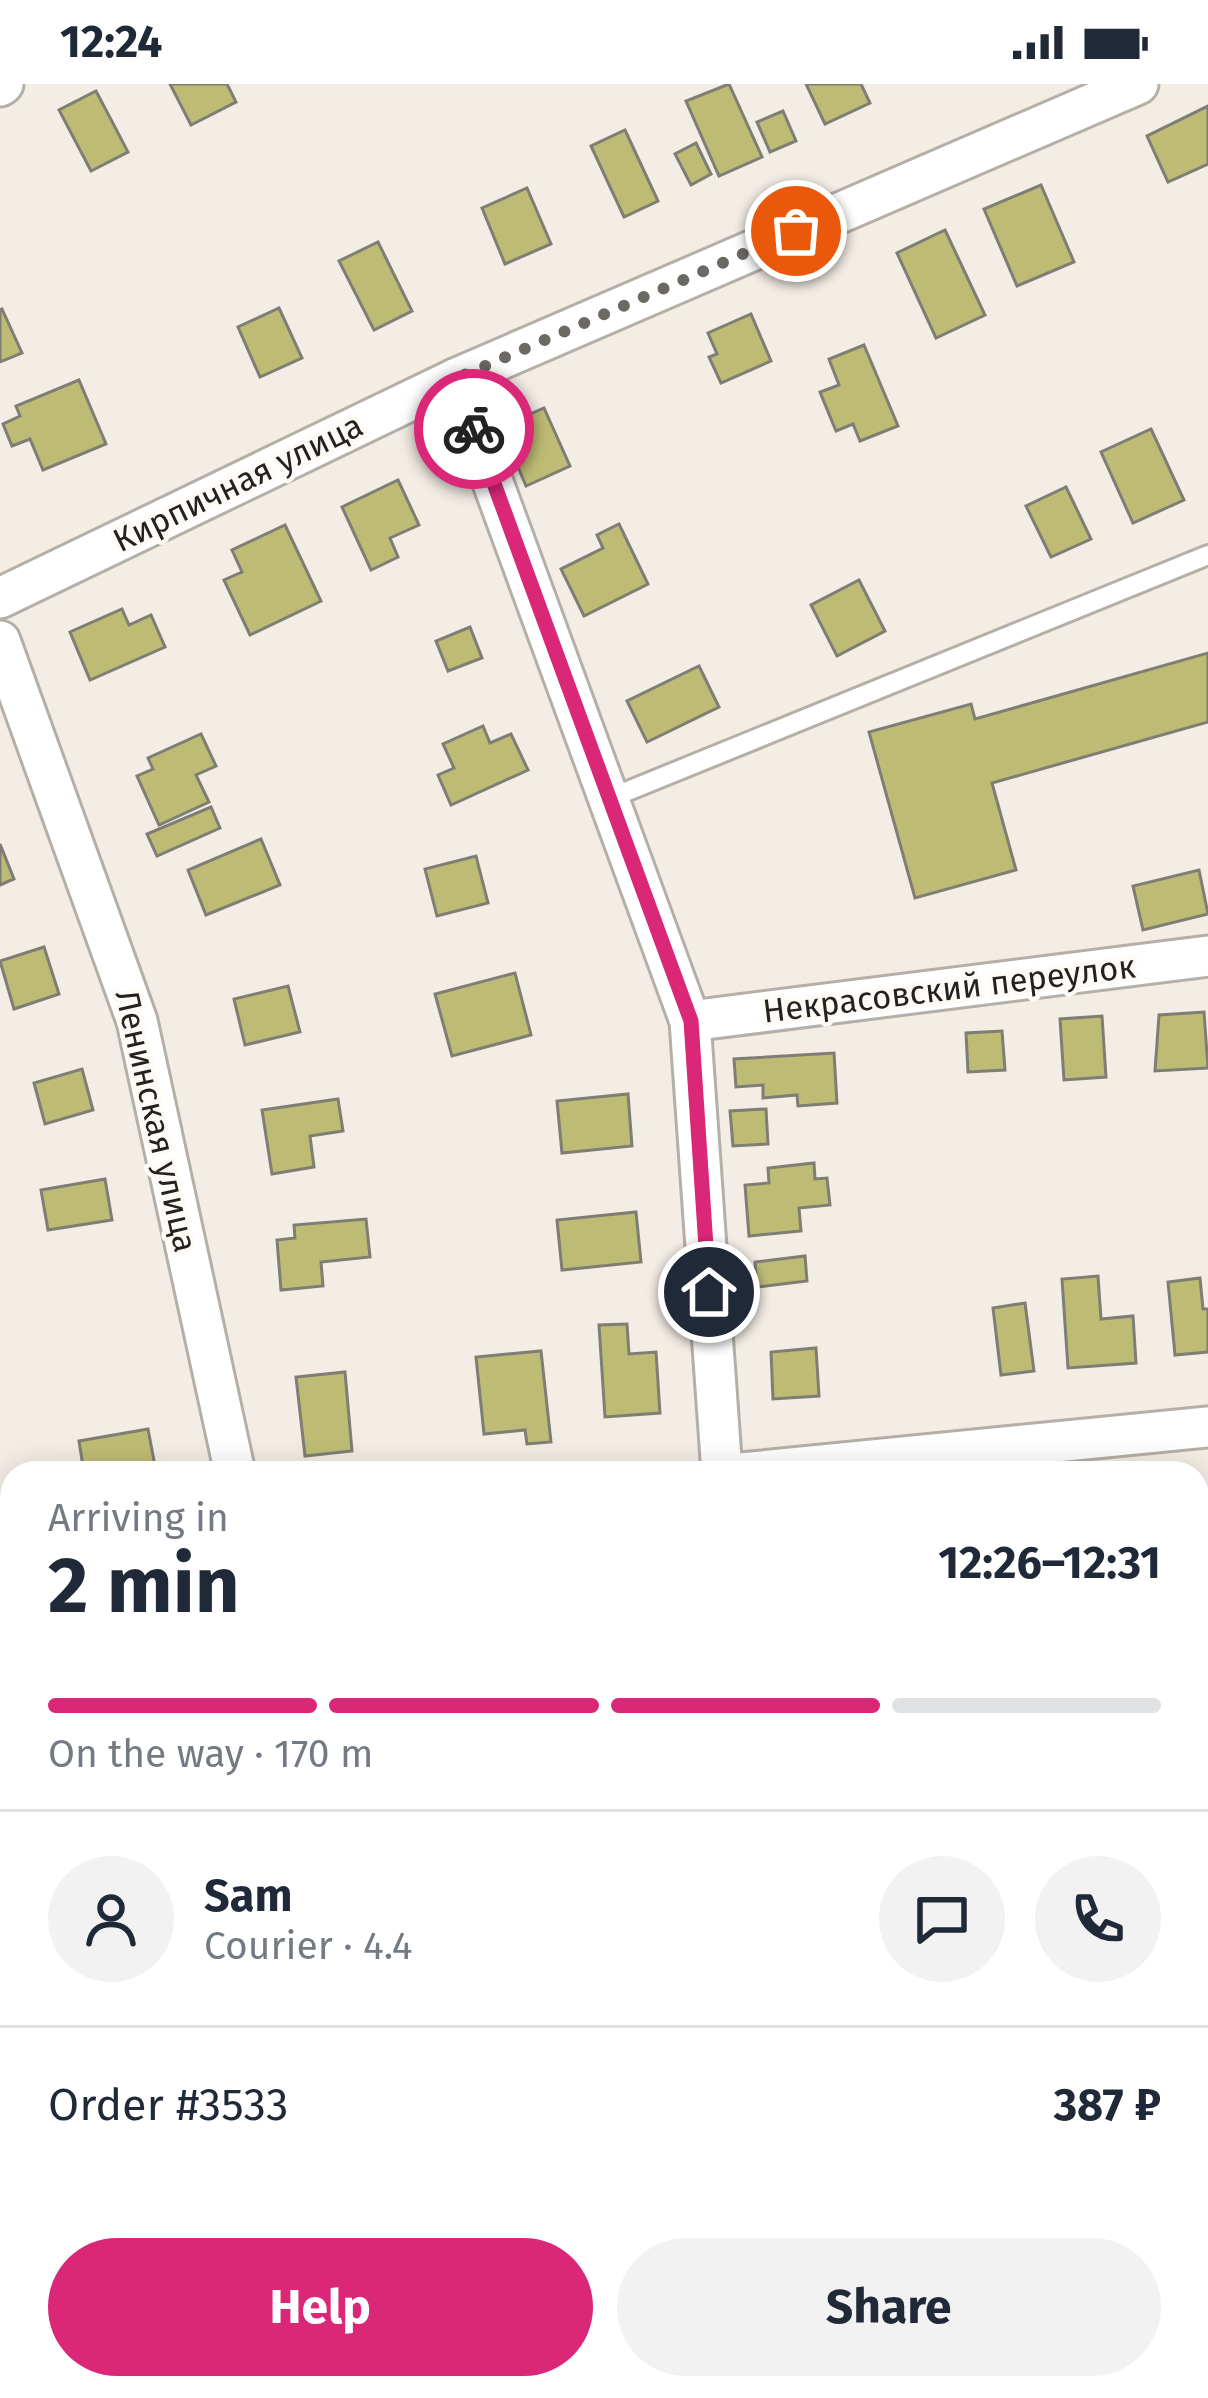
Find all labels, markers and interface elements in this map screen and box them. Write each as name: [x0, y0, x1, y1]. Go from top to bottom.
text: 12:24: [60, 15, 162, 69]
pin: [745, 180, 847, 282]
icon: bag: [763, 198, 829, 264]
courier: [414, 369, 534, 489]
icon: bike: [441, 396, 507, 462]
street label: Кирпичная улица: [107, 405, 369, 561]
street label: Некрасовский переулок: [760, 946, 1138, 1032]
street label: Ленинская улица: [106, 986, 206, 1256]
pin: [658, 1241, 760, 1343]
icon: home: [676, 1259, 742, 1325]
text: Arriving in: [48, 1495, 229, 1541]
text: 12:26–12:31: [938, 1536, 1161, 1590]
text: 2 min: [48, 1539, 240, 1633]
text: On the way · 170 m: [48, 1731, 373, 1777]
button: person: [48, 1856, 174, 1982]
button: chat: [879, 1856, 1005, 1982]
button: phone: [1035, 1856, 1161, 1982]
text: Sam: [204, 1869, 292, 1923]
text: Courier · 4.4: [204, 1923, 413, 1969]
text: Order #3533: [48, 2078, 288, 2132]
text: 387 ₽: [1054, 2078, 1161, 2132]
button: Help: [48, 2238, 593, 2376]
button: Share: [617, 2238, 1161, 2376]

